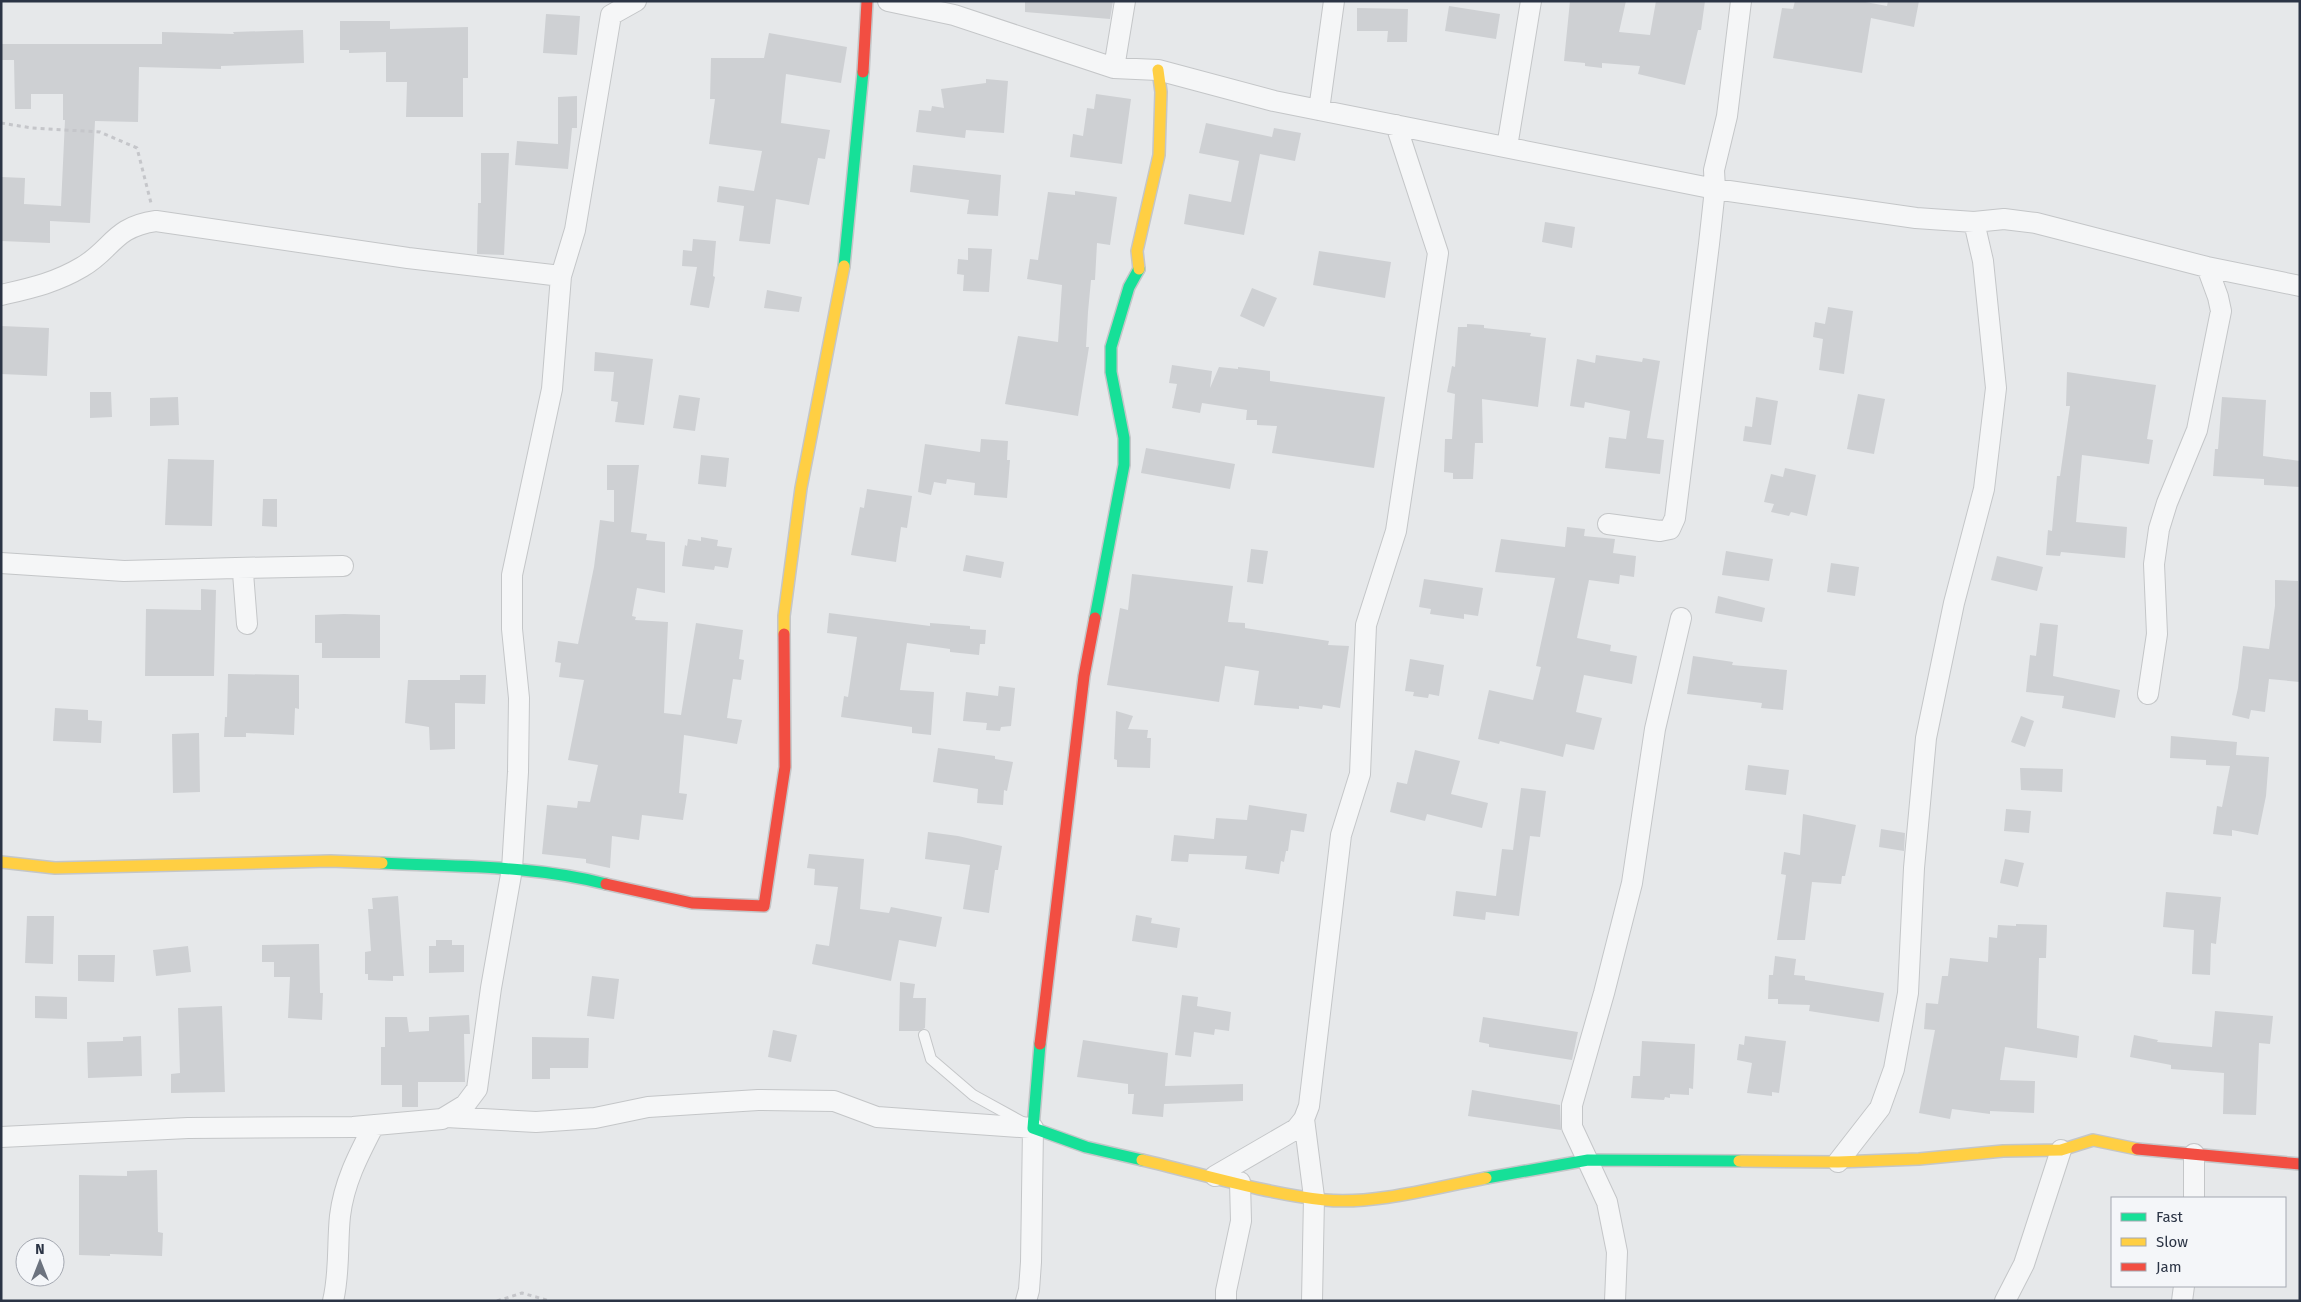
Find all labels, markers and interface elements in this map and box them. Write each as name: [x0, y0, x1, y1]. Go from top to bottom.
legend: [2111, 1197, 2286, 1287]
text: Fast: [2156, 1208, 2183, 1226]
text: Slow: [2156, 1233, 2188, 1251]
north arrow: [15, 1237, 65, 1287]
text: N: [35, 1241, 45, 1258]
text: Jam: [2156, 1258, 2182, 1276]

